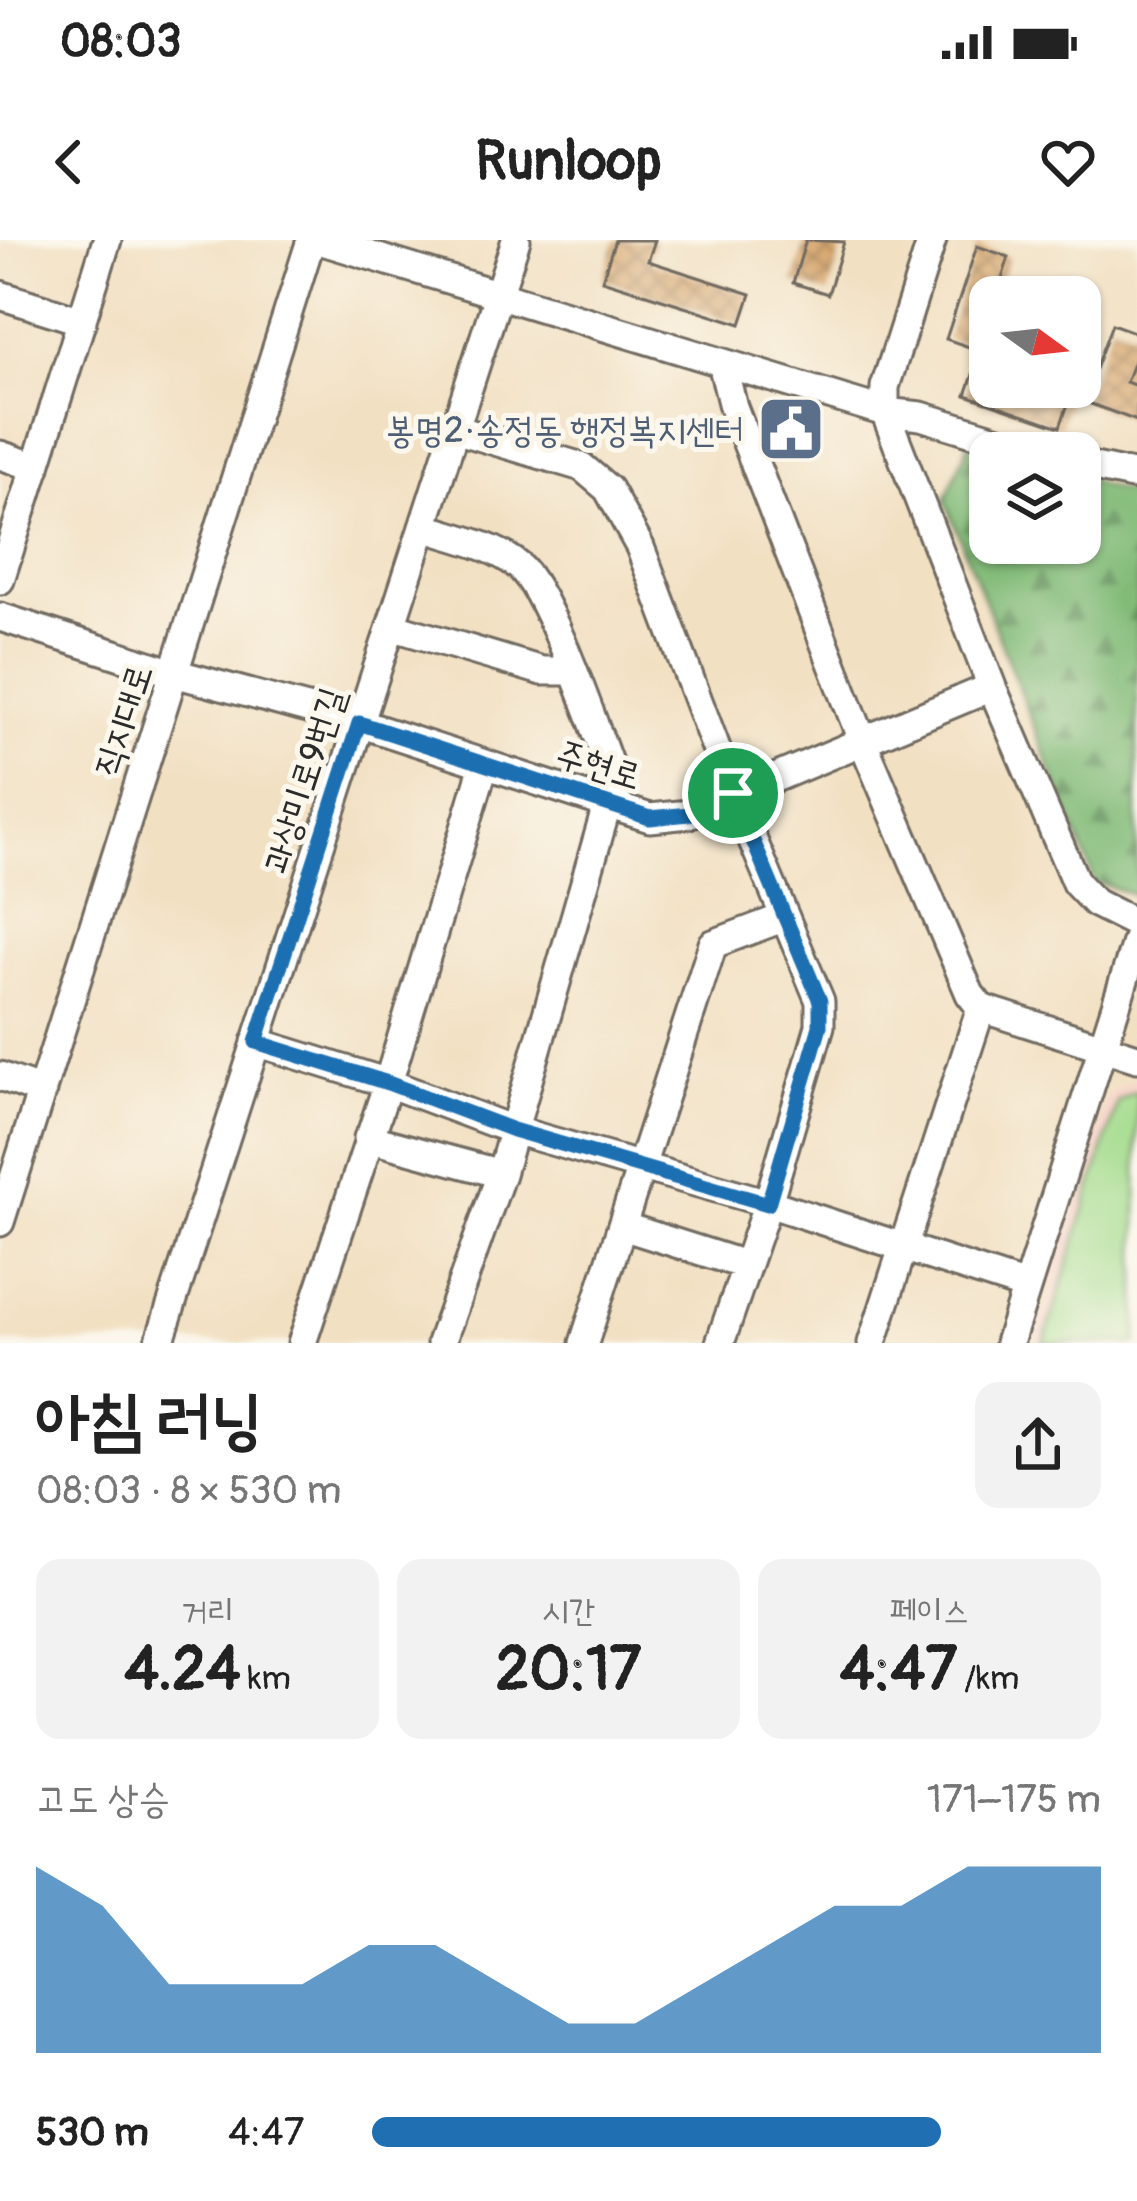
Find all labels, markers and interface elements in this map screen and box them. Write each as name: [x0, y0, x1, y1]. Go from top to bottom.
text: 08:03: [60, 14, 181, 70]
text: Runloop: [476, 128, 661, 196]
icon: back: [36, 129, 102, 195]
icon: heart: [1035, 129, 1101, 195]
north arrow: [969, 276, 1101, 408]
map controls: [969, 276, 1101, 564]
public building icon: 봉명2·송정동 행정복지센터: [756, 394, 826, 464]
place label: 봉명2·송정동 행정복지센터: [386, 408, 744, 453]
button: layers: [969, 432, 1101, 564]
street label: 직지대로: [84, 658, 163, 783]
street label: 과상미로9번길: [253, 682, 356, 879]
street label: 주현로: [550, 731, 647, 800]
pin: [682, 742, 784, 844]
icon: arrive: [700, 760, 766, 826]
text: 아침 러닝: [36, 1379, 263, 1462]
button: share: [975, 1382, 1101, 1508]
text: 08:03 · 8 × 530 m: [36, 1466, 341, 1515]
text: 거리: [181, 1591, 234, 1632]
text: 시간: [542, 1591, 595, 1632]
text: 페이스: [890, 1591, 969, 1632]
text: 4.24: [124, 1633, 241, 1708]
text: 20:17: [496, 1633, 641, 1708]
text: 4:47: [840, 1633, 957, 1708]
text: km: [241, 1658, 291, 1699]
text: /km: [957, 1658, 1019, 1699]
text: 고도 상승: [36, 1775, 170, 1824]
text: 171–175 m: [927, 1775, 1101, 1824]
text: 530 m: [36, 2108, 149, 2157]
text: 4:47: [228, 2108, 304, 2157]

